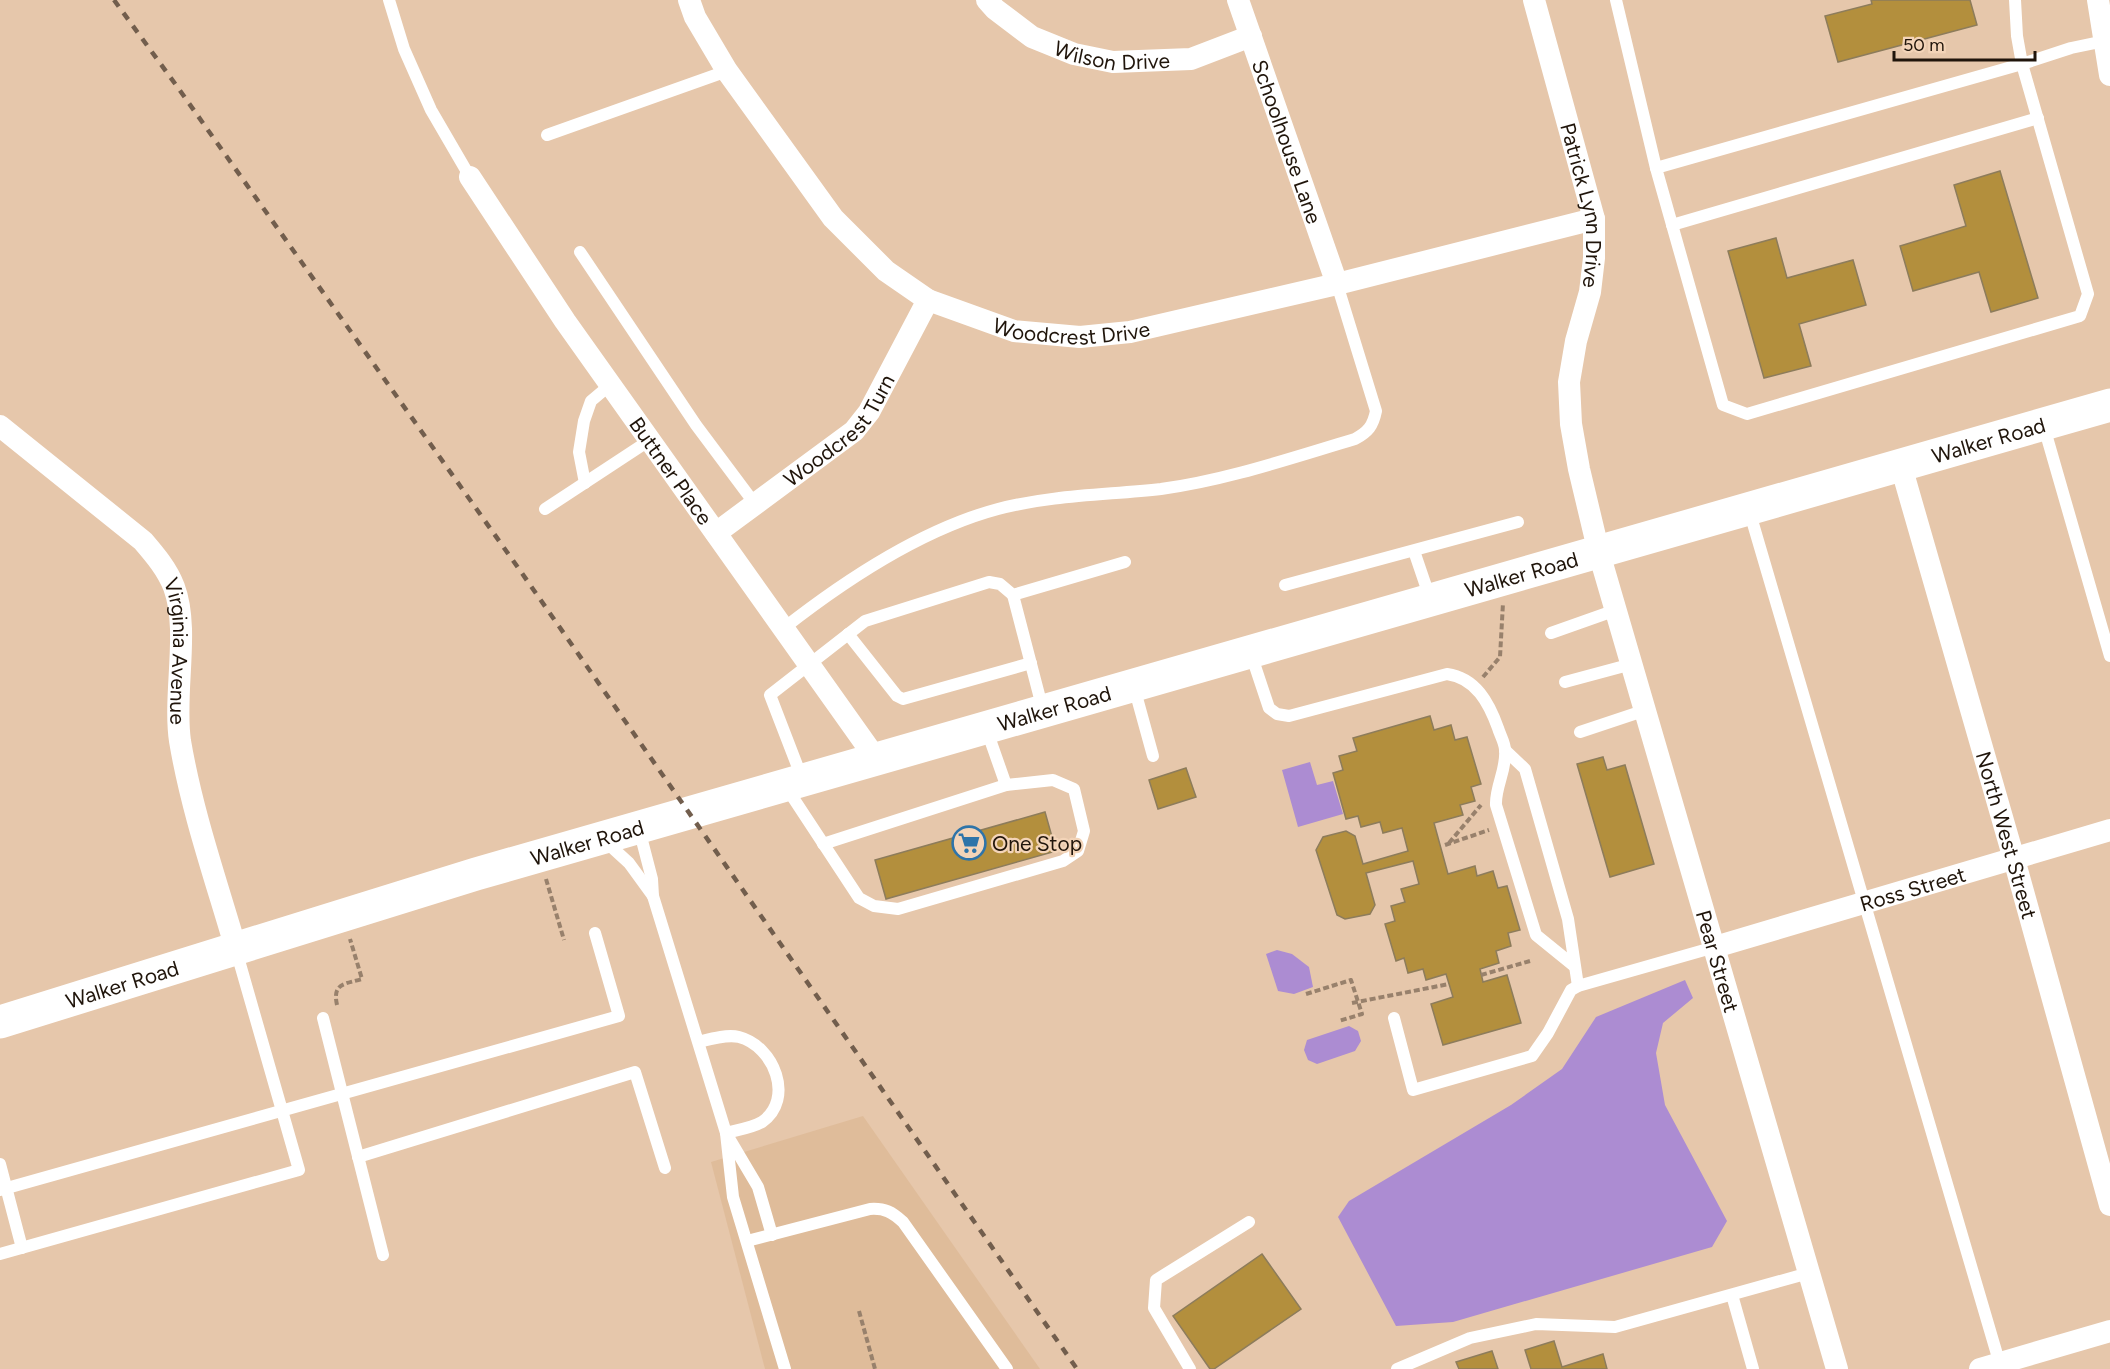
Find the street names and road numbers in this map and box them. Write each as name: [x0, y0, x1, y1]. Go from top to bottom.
street label: Wilson Drive: [1050, 35, 1170, 75]
street label: Schoolhouse Lane: [1247, 56, 1327, 227]
street label: Patrick Lynn Drive: [1556, 120, 1607, 289]
street label: Woodcrest Drive: [990, 312, 1152, 350]
street label: Woodcrest Turn: [779, 370, 899, 491]
street label: Buttner Place: [625, 412, 718, 529]
street label: Walker Road: [1929, 412, 2048, 468]
street label: Walker Road: [1462, 546, 1581, 602]
street label: Virginia Avenue: [159, 574, 194, 725]
street label: Walker Road: [995, 680, 1114, 736]
street label: North West Street: [1971, 748, 2043, 922]
street label: Walker Road: [527, 814, 647, 870]
street label: Ross Street: [1857, 861, 1968, 916]
street label: Pear Street: [1691, 907, 1745, 1015]
street label: Walker Road: [63, 955, 182, 1013]

